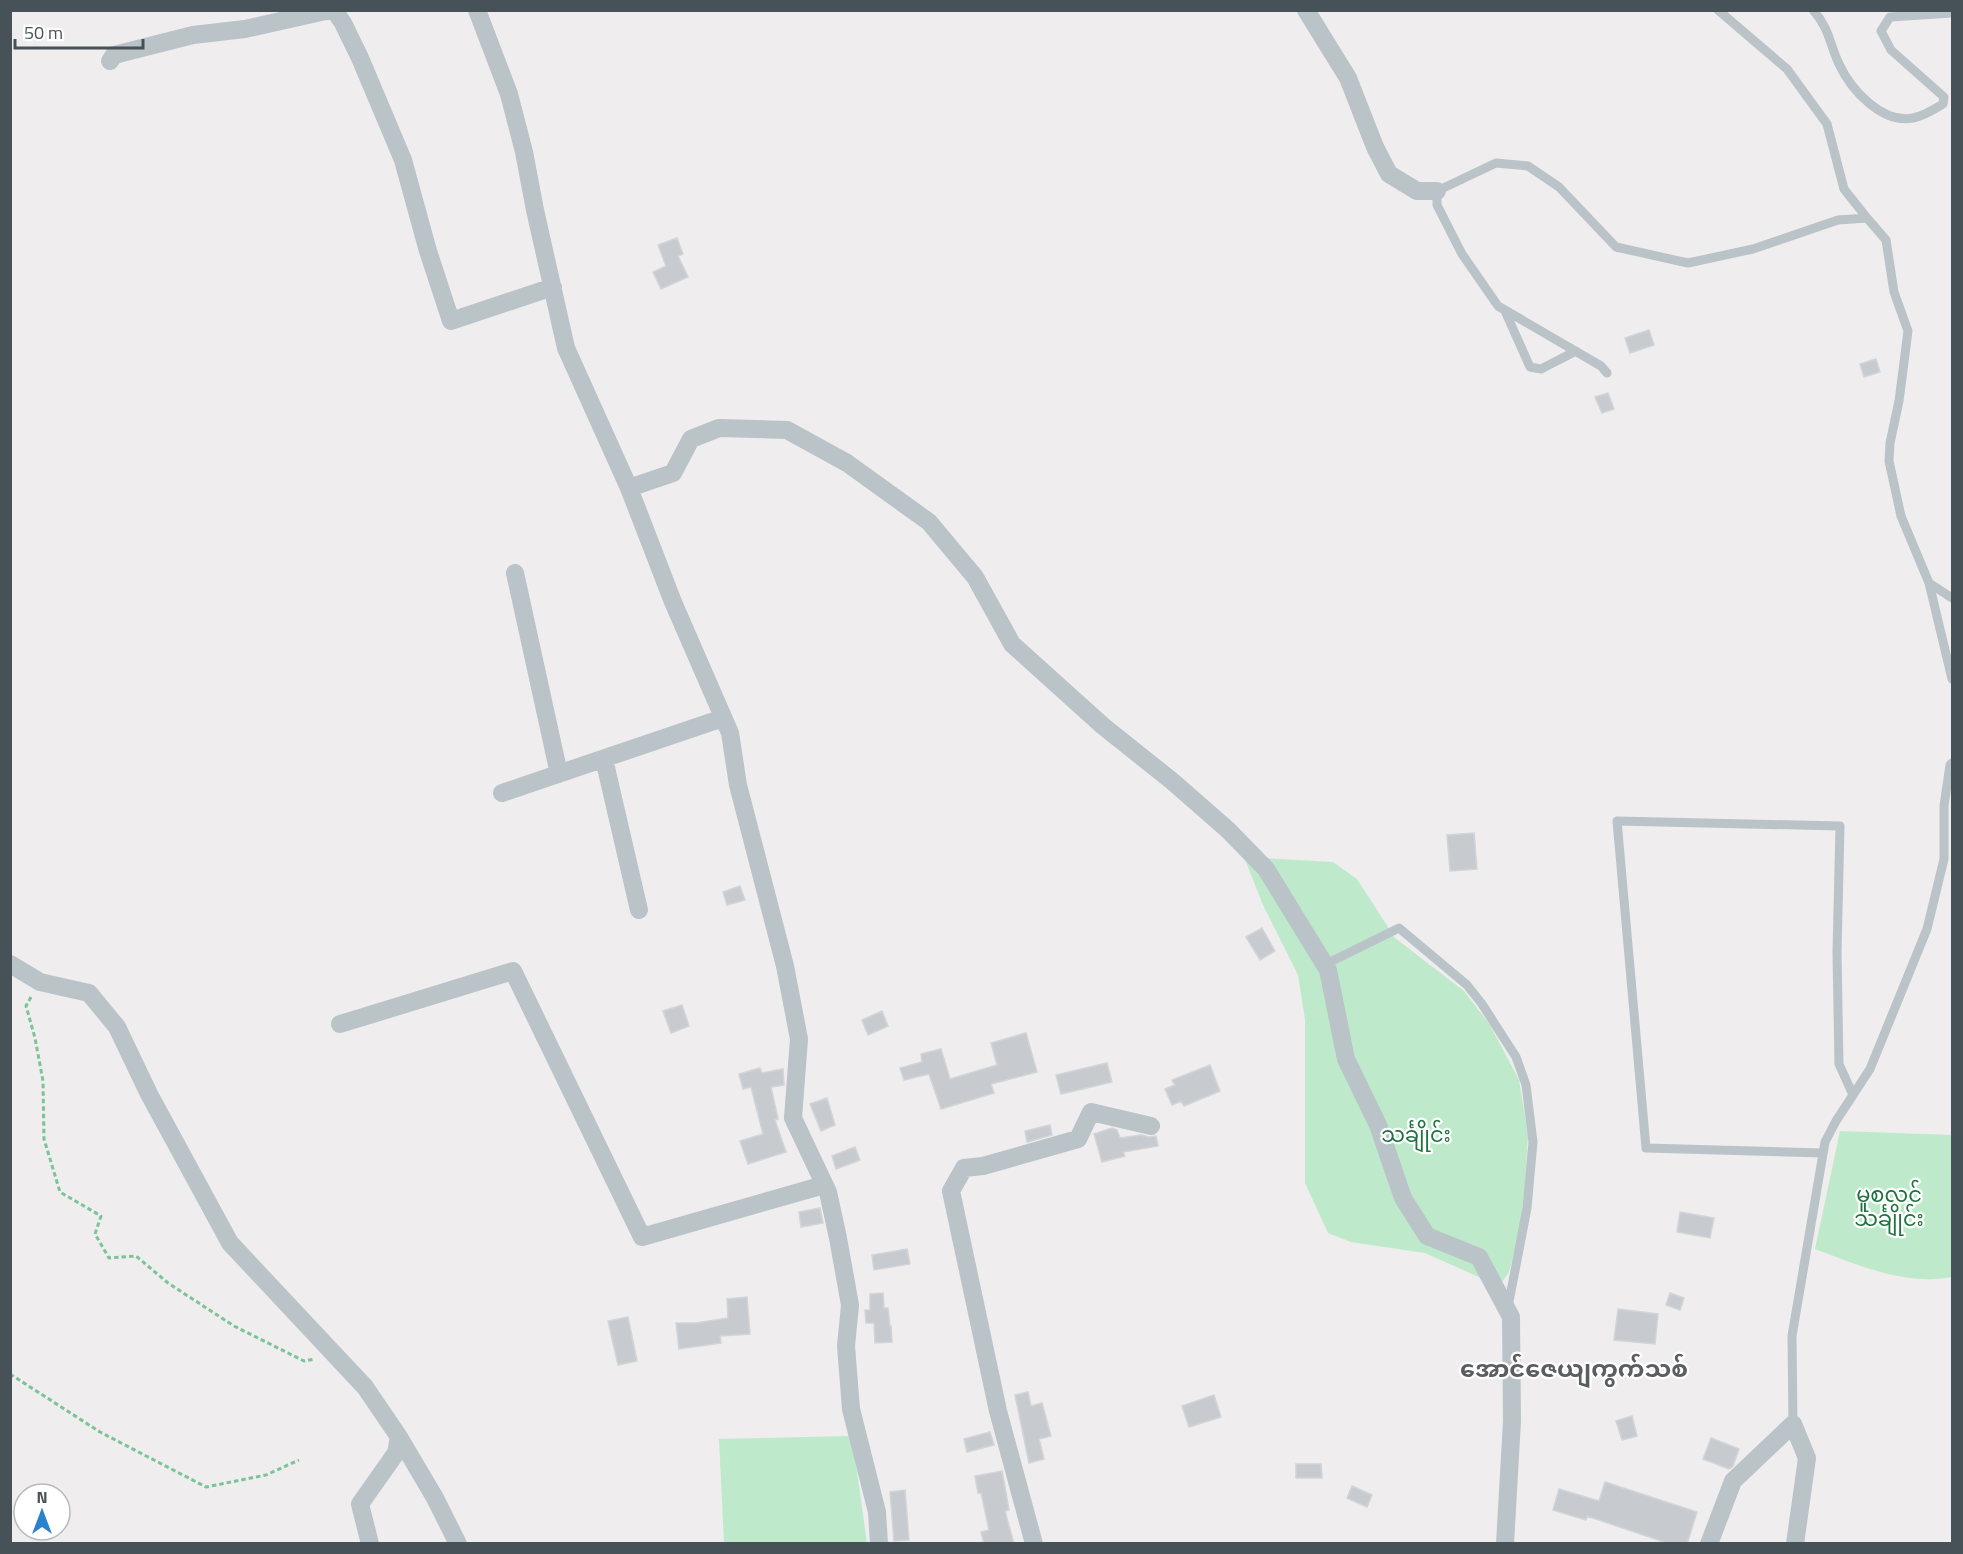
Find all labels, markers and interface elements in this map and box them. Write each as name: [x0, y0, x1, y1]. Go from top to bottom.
scale bar: [15, 12, 142, 50]
text: 50 m: [24, 19, 63, 46]
park label: သင်္ချိုင်း: [1381, 1118, 1451, 1153]
park label: မူစလင် သင်္ချိုင်း: [1854, 1178, 1924, 1237]
district label: အောင်ဇေယျကွက်သစ်: [1460, 1350, 1688, 1389]
north arrow: [12, 1482, 72, 1542]
text: N: [36, 1485, 48, 1509]

